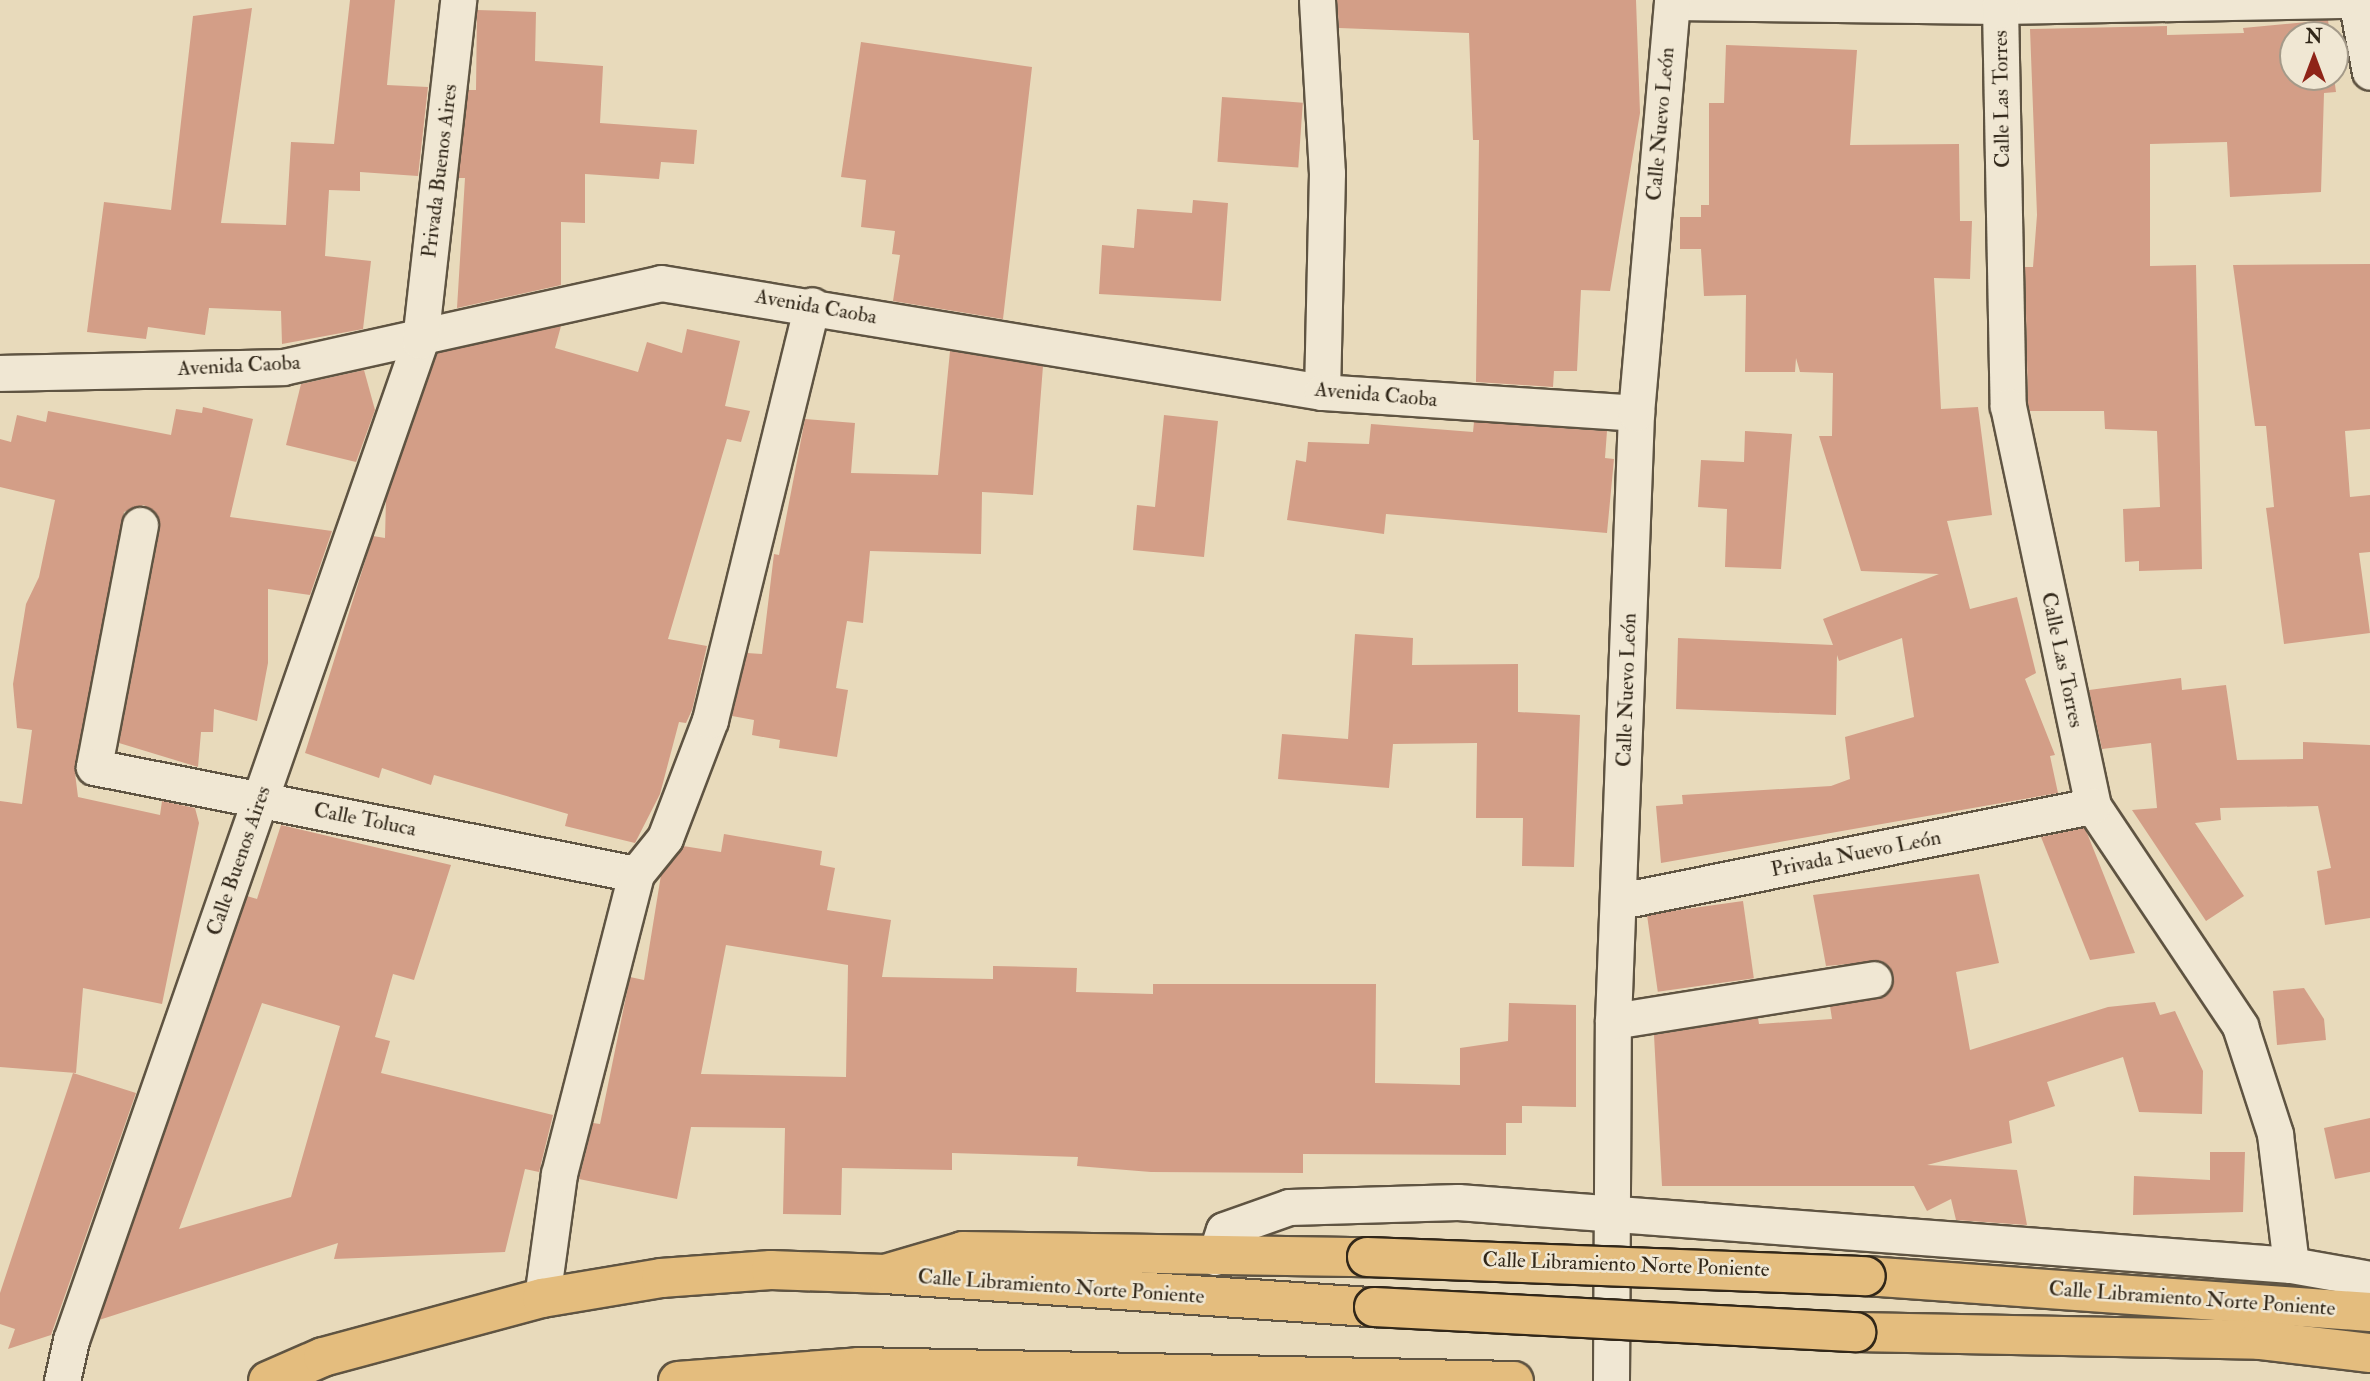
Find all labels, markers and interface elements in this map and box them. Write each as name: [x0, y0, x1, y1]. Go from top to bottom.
north arrow: [2279, 21, 2349, 91]
text: N: [2305, 25, 2323, 49]
street label: Calle Las Torres: [1988, 30, 2016, 168]
street label: Calle Nuevo León: [1642, 46, 1680, 202]
street label: Privada Buenos Aires: [417, 83, 463, 259]
street label: Avenida Caoba: [753, 284, 879, 330]
street label: Avenida Caoba: [177, 350, 301, 382]
street label: Avenida Caoba: [1314, 377, 1438, 413]
street label: Calle Las Torres: [2035, 590, 2089, 730]
street label: Calle Nuevo León: [1612, 613, 1642, 767]
street label: Calle Buenos Aires: [202, 783, 276, 939]
street label: Calle Toluca: [312, 798, 418, 842]
street label: Privada Nuevo León: [1769, 825, 1943, 883]
street label: Calle Libramiento Norte Poniente: [1482, 1247, 1770, 1283]
street label: Calle Libramiento Norte Poniente: [917, 1264, 1205, 1310]
street label: Calle Libramiento Norte Poniente: [2048, 1276, 2336, 1322]

